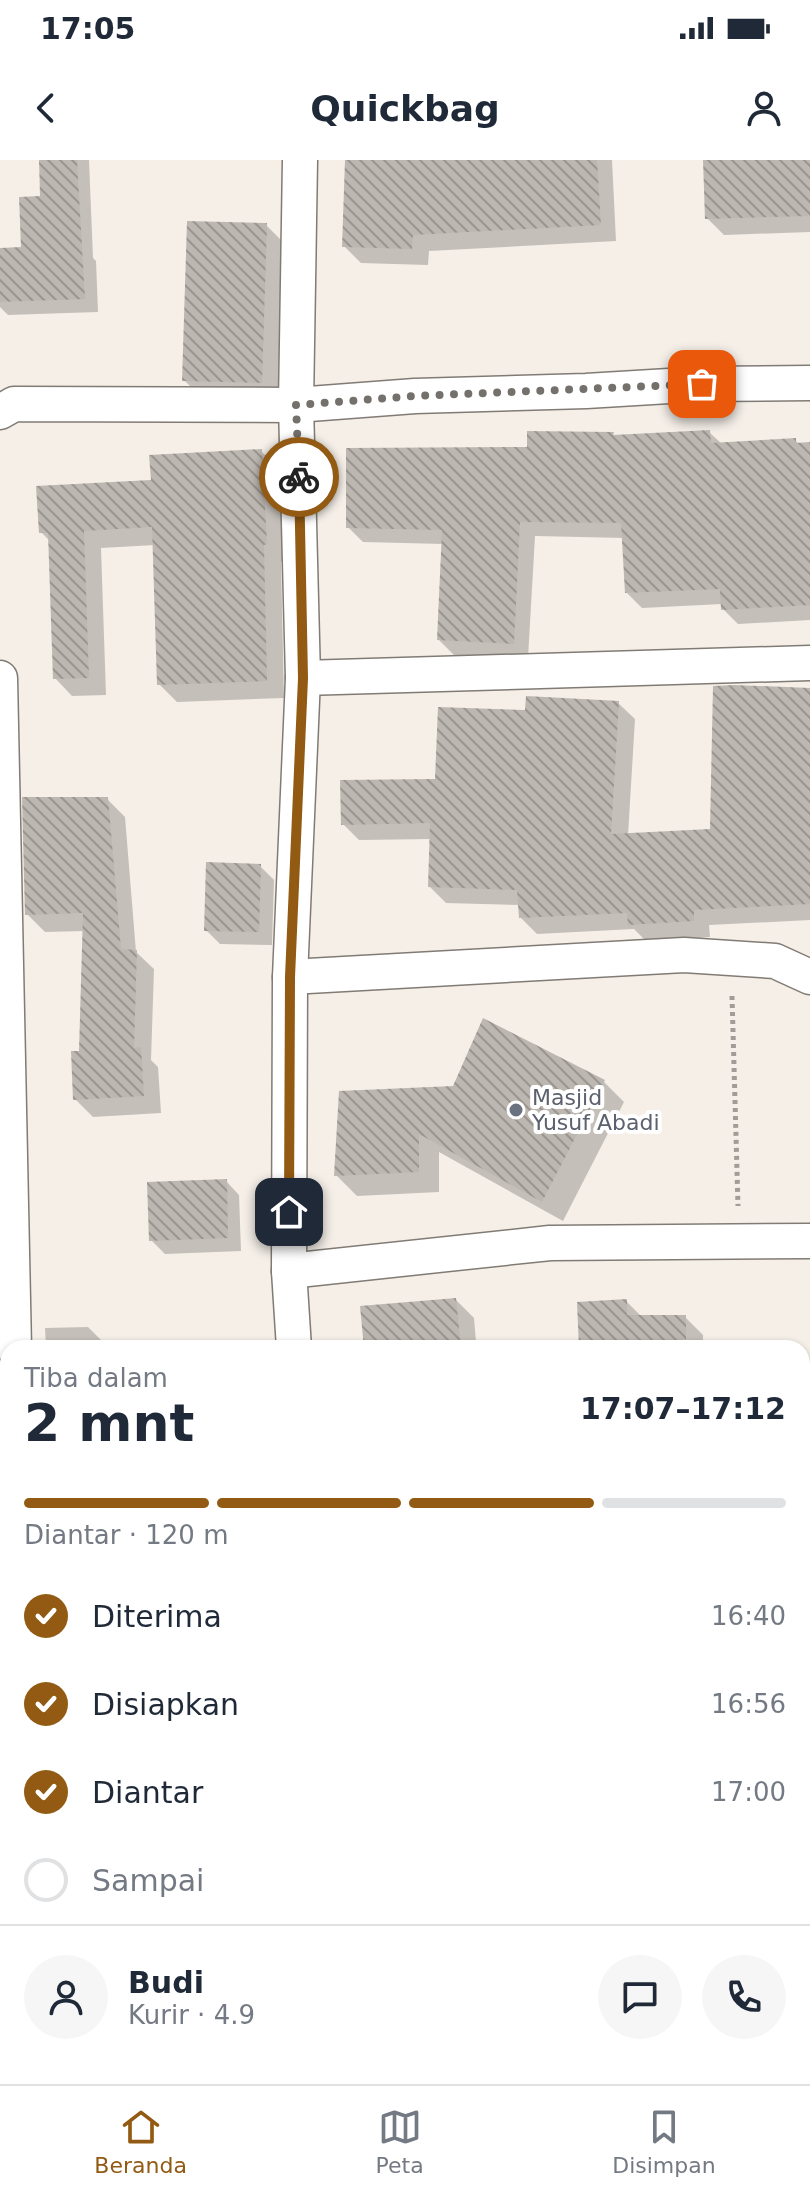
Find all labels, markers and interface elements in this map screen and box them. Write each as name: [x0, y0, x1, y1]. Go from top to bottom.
text: 17:05: [40, 11, 136, 46]
icon: back: [24, 86, 68, 130]
icon: person: [742, 86, 786, 130]
text: Quickbag: [310, 88, 500, 129]
pin: [668, 350, 736, 418]
icon: bag: [680, 362, 724, 406]
courier: [259, 437, 339, 517]
icon: bike: [277, 455, 321, 499]
place label: Masjid Yusuf Abadi: [531, 1085, 660, 1135]
marker: Masjid Yusuf Abadi: [507, 1101, 525, 1119]
pin: [255, 1178, 323, 1246]
icon: home: [267, 1190, 311, 1234]
text: Tiba dalam: [24, 1363, 168, 1393]
text: 17:07–17:12: [580, 1391, 786, 1426]
text: 2 mnt: [24, 1393, 194, 1453]
text: Diantar · 120 m: [24, 1520, 228, 1550]
icon: check: [24, 1594, 68, 1638]
text: Diterima: [92, 1599, 222, 1634]
text: 16:40: [711, 1601, 786, 1631]
icon: check: [24, 1682, 68, 1726]
text: Disiapkan: [92, 1687, 239, 1722]
text: 16:56: [711, 1689, 786, 1719]
icon: check: [24, 1770, 68, 1814]
text: Diantar: [92, 1775, 203, 1810]
text: 17:00: [711, 1777, 786, 1807]
text: Sampai: [92, 1863, 204, 1898]
button: person: [24, 1955, 108, 2039]
button: chat: [598, 1955, 682, 2039]
button: phone: [702, 1955, 786, 2039]
text: Budi: [128, 1965, 204, 2000]
text: Kurir · 4.9: [128, 2000, 255, 2030]
tab: Beranda: [94, 2105, 187, 2178]
tab: Peta: [375, 2105, 424, 2178]
tab: Disimpan: [612, 2105, 716, 2178]

